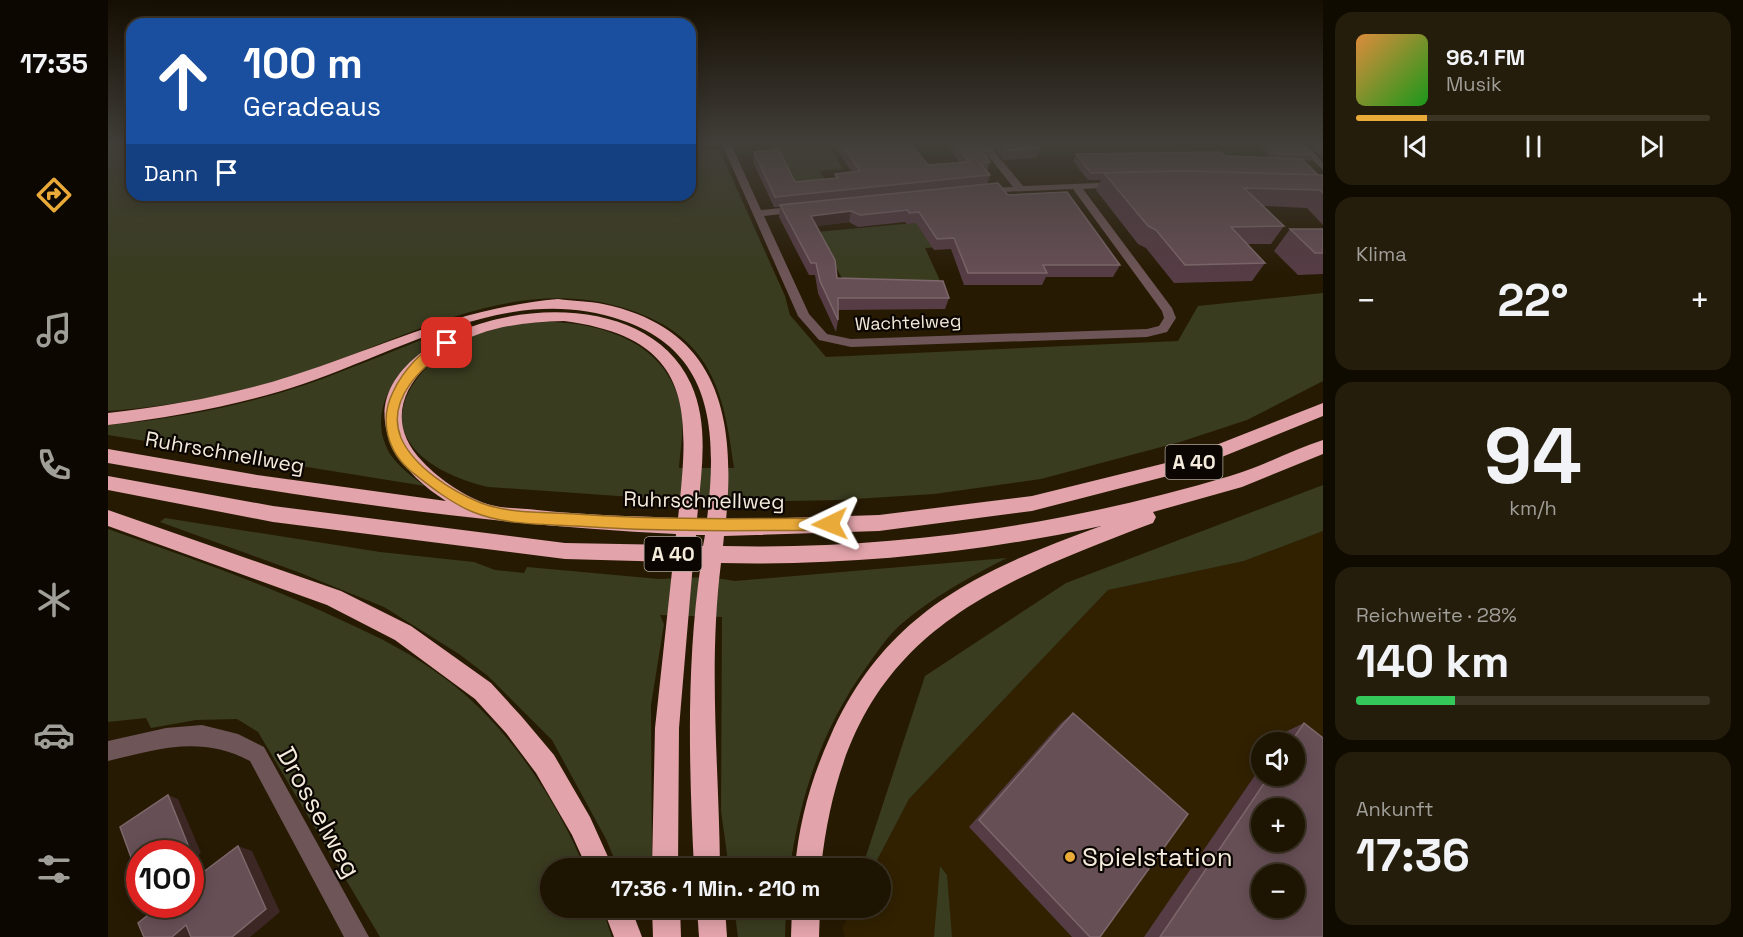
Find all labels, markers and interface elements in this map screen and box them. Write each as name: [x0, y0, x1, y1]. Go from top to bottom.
text: 100 m: [243, 37, 363, 90]
icon: ahead: [144, 42, 222, 120]
text: 96.1 FM: [1446, 43, 1525, 71]
text: 17:35: [20, 46, 88, 81]
text: Musik: [1446, 71, 1502, 97]
text: Geradeaus: [243, 89, 381, 124]
icon: previous: [1399, 130, 1432, 163]
icon: pause: [1517, 130, 1550, 163]
icon: next: [1635, 130, 1668, 163]
icon: arrive: [210, 156, 243, 189]
text: Dann: [144, 159, 198, 187]
icon: directions: [33, 174, 75, 216]
text: Klima: [1356, 241, 1407, 267]
text: 22°: [1497, 272, 1569, 329]
text: −: [1356, 280, 1376, 322]
text: +: [1690, 280, 1710, 322]
icon: music: [33, 309, 75, 351]
street label: Wachtelweg: [854, 309, 962, 335]
pin: [421, 317, 472, 368]
icon: arrive: [430, 326, 463, 359]
text: 94: [1484, 406, 1582, 506]
street label: Ruhrschnellweg: [143, 425, 307, 479]
icon: phone: [33, 444, 75, 486]
road number: A 40: [1166, 445, 1222, 479]
street label: Ruhrschnellweg: [623, 485, 785, 515]
position arrow: [798, 492, 862, 556]
text: km/h: [1509, 495, 1557, 521]
road number: A 40: [644, 537, 702, 571]
icon: climate: [33, 579, 75, 621]
text: Reichweite · 28%: [1356, 602, 1517, 628]
text: 140 km: [1356, 633, 1509, 690]
icon: car: [33, 714, 75, 756]
map controls: [1251, 732, 1305, 918]
button: sound: [1251, 732, 1305, 786]
street label: Drosselweg: [269, 741, 369, 883]
text: Ankunft: [1356, 796, 1434, 822]
button: +: [1251, 798, 1305, 852]
text: 17:36: [1356, 827, 1470, 884]
speed limit sign: 100: [126, 840, 204, 918]
place label: Spielstation: [1082, 840, 1233, 874]
icon: filters: [33, 848, 75, 890]
marker: Spielstation: [1063, 850, 1077, 864]
button: −: [1251, 864, 1305, 918]
text: 17:36 · 1 Min. · 210 m: [611, 874, 820, 902]

